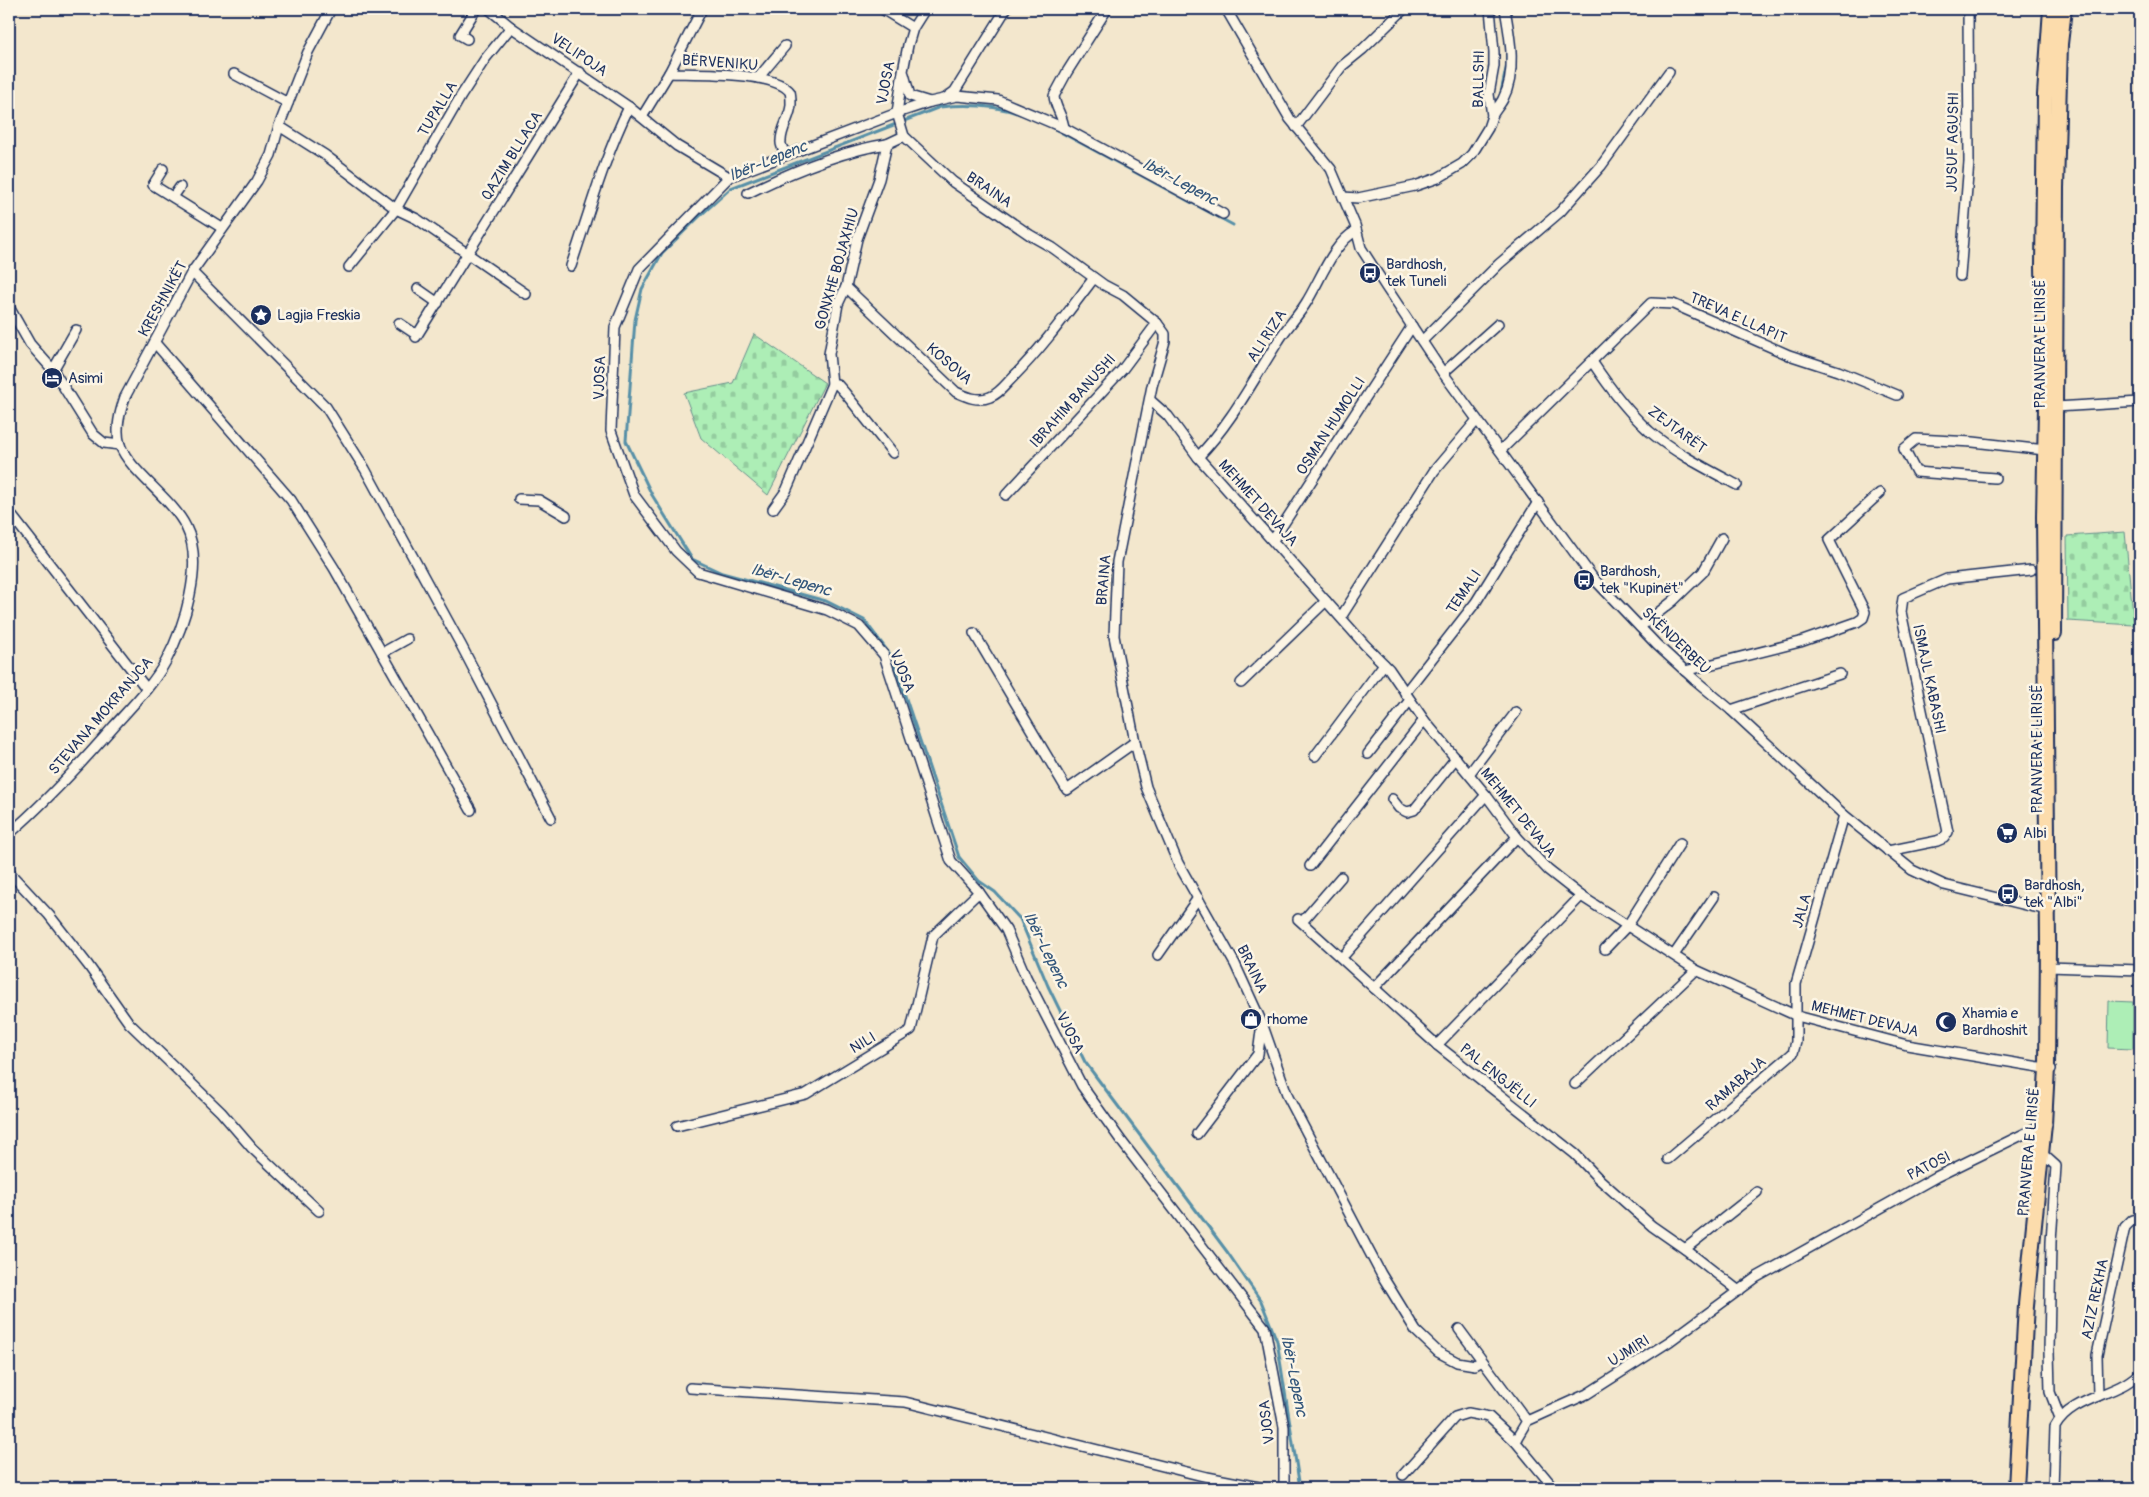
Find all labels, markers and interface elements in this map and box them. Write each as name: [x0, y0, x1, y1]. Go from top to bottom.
street label: VELIPOJA: [547, 29, 611, 81]
street label: BALLSHI: [1469, 50, 1489, 108]
street label: BËRVENIKU: [681, 51, 759, 75]
street label: VJOSA: [872, 59, 900, 107]
street label: TUPALLA: [414, 78, 462, 140]
street label: JUSUF AGUSHI: [1943, 92, 1963, 192]
street label: QAZIM BLLACA: [477, 108, 547, 204]
water label: Ibër-Lepenc: [726, 136, 811, 186]
water label: Ibër-Lepenc: [1139, 154, 1222, 211]
street label: BRAINA: [963, 168, 1016, 212]
street label: GONXHE BOJAXHIU: [811, 206, 863, 332]
place label: Bardhosh, tek Tuneli: [1385, 255, 1447, 291]
street label: KRESHNIKËT: [134, 258, 192, 340]
bus stop icon: Bardhosh, tek Tuneli: [1358, 261, 1382, 285]
street label: PRANVERA E LIRISË: [2031, 279, 2050, 409]
street label: TREVA E LLAPIT: [1687, 288, 1789, 348]
place icon: Lagjia Freskia: [249, 303, 273, 327]
place label: Lagjia Freskia: [277, 306, 360, 325]
street label: ALI RIZA: [1243, 306, 1291, 366]
street label: KOSOVA: [922, 339, 976, 389]
street label: IBRAHIM BANUSHI: [1026, 350, 1120, 452]
street label: VJOSA: [590, 355, 610, 400]
hotel icon: Asimi: [40, 366, 64, 390]
place label: Asimi: [68, 369, 103, 388]
street label: OSMAN HUMOLLI: [1292, 373, 1370, 479]
street label: ZEJTARËT: [1644, 402, 1710, 458]
street label: MEHMET DEVAJA: [1214, 456, 1302, 550]
street label: BRAINA: [1092, 553, 1116, 606]
water label: Ibër-Lepenc: [749, 559, 834, 601]
place label: Bardhosh, tek "Kupinët": [1599, 562, 1684, 598]
street label: TEMALI: [1442, 566, 1486, 618]
bus stop icon: Bardhosh, tek "Kupinët": [1572, 568, 1596, 592]
street label: SKËNDERBEU: [1638, 603, 1714, 679]
street label: ISMAJL KABASHI: [1908, 623, 1950, 735]
street label: VJOSA: [885, 647, 919, 695]
street label: STEVANA MOKRANJCA: [45, 653, 157, 779]
street label: PRANVERA E LIRISË: [2028, 684, 2047, 814]
street label: MEHMET DEVAJA: [1476, 764, 1560, 862]
supermarket icon: Albi: [1995, 821, 2019, 845]
place label: Albi: [2023, 824, 2047, 843]
place label: Bardhosh, tek "Albi": [2023, 876, 2085, 912]
bus stop icon: Bardhosh, tek "Albi": [1996, 882, 2020, 906]
street label: JALA: [1788, 891, 1816, 931]
water label: Ibër-Lepenc: [1019, 908, 1073, 992]
street label: BRAINA: [1232, 942, 1272, 996]
street label: MEHMET DEVAJA: [1809, 996, 1921, 1042]
place label: Xhamia e Bardhoshit: [1962, 1004, 2029, 1040]
shop icon: rhome: [1239, 1007, 1263, 1031]
street label: VJOSA: [1052, 1009, 1089, 1057]
place label: rhome: [1267, 1010, 1308, 1029]
mosque icon: Xhamia e Bardhoshit: [1934, 1010, 1958, 1034]
street label: NILI: [847, 1028, 879, 1058]
street label: PAL ENGJËLLI: [1456, 1039, 1540, 1113]
street label: RAMABAJA: [1702, 1052, 1770, 1115]
street label: PRANVERA E LIRISË: [2014, 1087, 2044, 1217]
street label: PATOSI: [1904, 1147, 1954, 1185]
street label: AZIZ REXHA: [2077, 1257, 2113, 1341]
street label: UJMIRI: [1605, 1331, 1653, 1371]
water label: Ibër-Lepenc: [1276, 1334, 1312, 1419]
street label: VJOSA: [1255, 1399, 1279, 1445]

